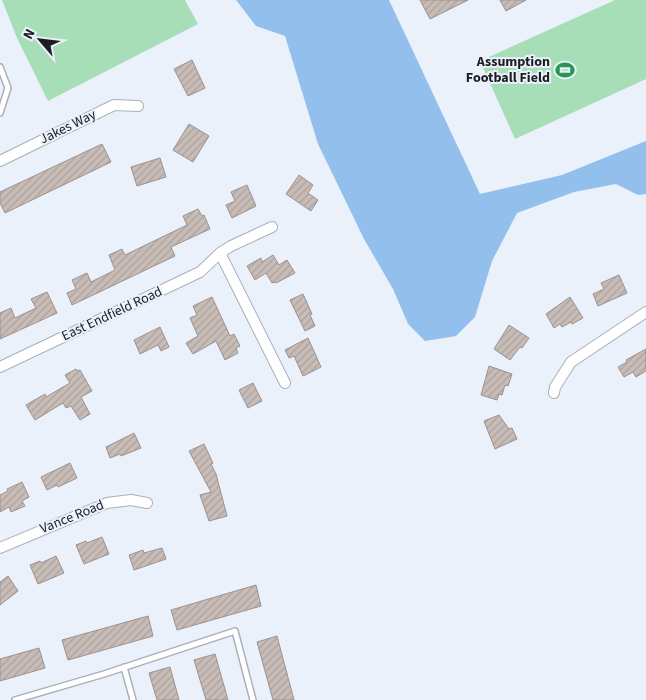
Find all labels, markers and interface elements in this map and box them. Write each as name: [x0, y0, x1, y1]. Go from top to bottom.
north arrow: [15, 15, 65, 65]
text: N: [18, 26, 40, 43]
place label: Assumption Football Field: [466, 52, 550, 88]
sports icon: Assumption Football Field: [554, 59, 576, 81]
street label: Jakes Way: [36, 105, 100, 149]
street label: East Endfield Road: [58, 282, 166, 346]
street label: Vance Road: [37, 495, 107, 539]

